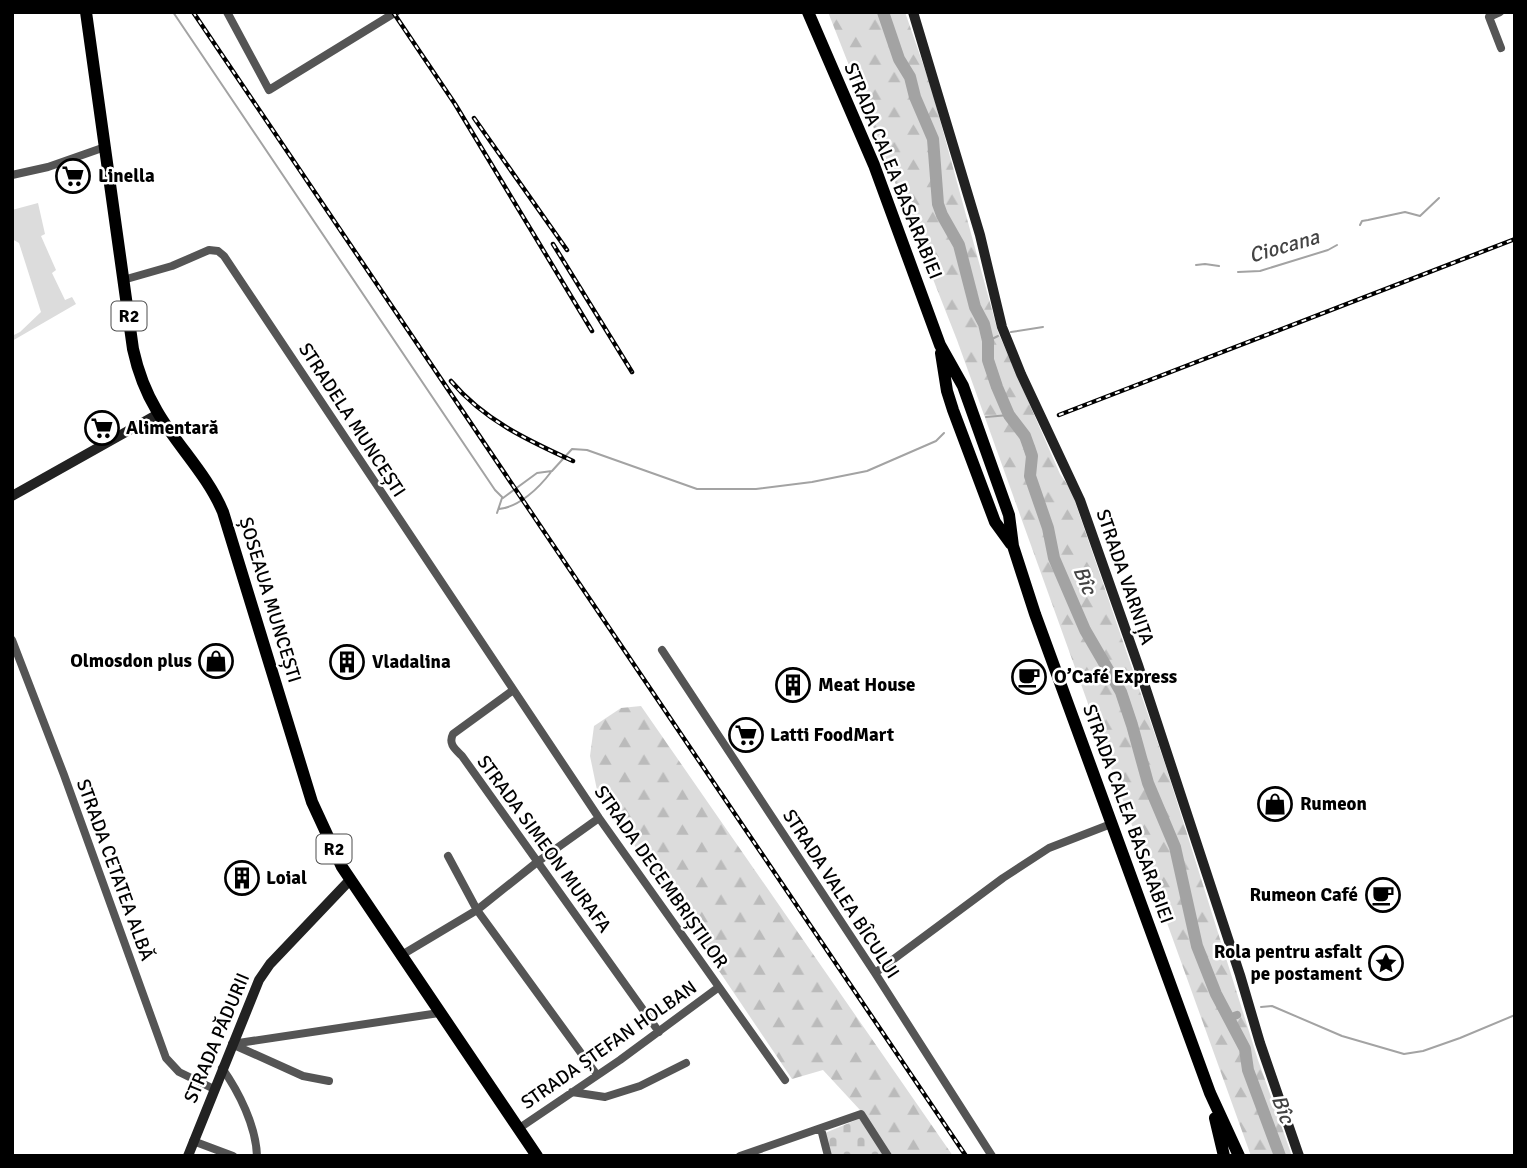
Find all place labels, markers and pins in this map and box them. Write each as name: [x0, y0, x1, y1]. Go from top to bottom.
supermarket icon: Linella: [54, 157, 92, 195]
place label: Linella: [98, 164, 155, 188]
supermarket icon: Alimentară: [83, 409, 121, 447]
place label: Alimentară: [126, 416, 219, 440]
shop icon: Olmosdon plus: [197, 642, 235, 680]
building icon: Vladalina: [328, 643, 366, 681]
place label: Olmosdon plus: [70, 649, 192, 673]
place label: Vladalina: [372, 650, 451, 674]
cafe icon: O’Café Express: [1010, 658, 1048, 696]
place label: O’Café Express: [1054, 665, 1177, 689]
building icon: Meat House: [774, 666, 812, 704]
place label: Meat House: [818, 673, 915, 697]
supermarket icon: Latti FoodMart: [727, 716, 765, 754]
place label: Latti FoodMart: [770, 723, 894, 747]
shop icon: Rumeon: [1256, 785, 1294, 823]
place label: Rumeon: [1300, 792, 1367, 816]
building icon: Loial: [223, 859, 261, 897]
place label: Loial: [266, 866, 307, 890]
cafe icon: Rumeon Café: [1364, 876, 1402, 914]
place label: Rumeon Café: [1249, 883, 1358, 907]
place label: Rola pentru asfalt pe postament: [1214, 940, 1362, 986]
place icon: Rola pentru asfalt pe postament: [1367, 944, 1405, 982]

